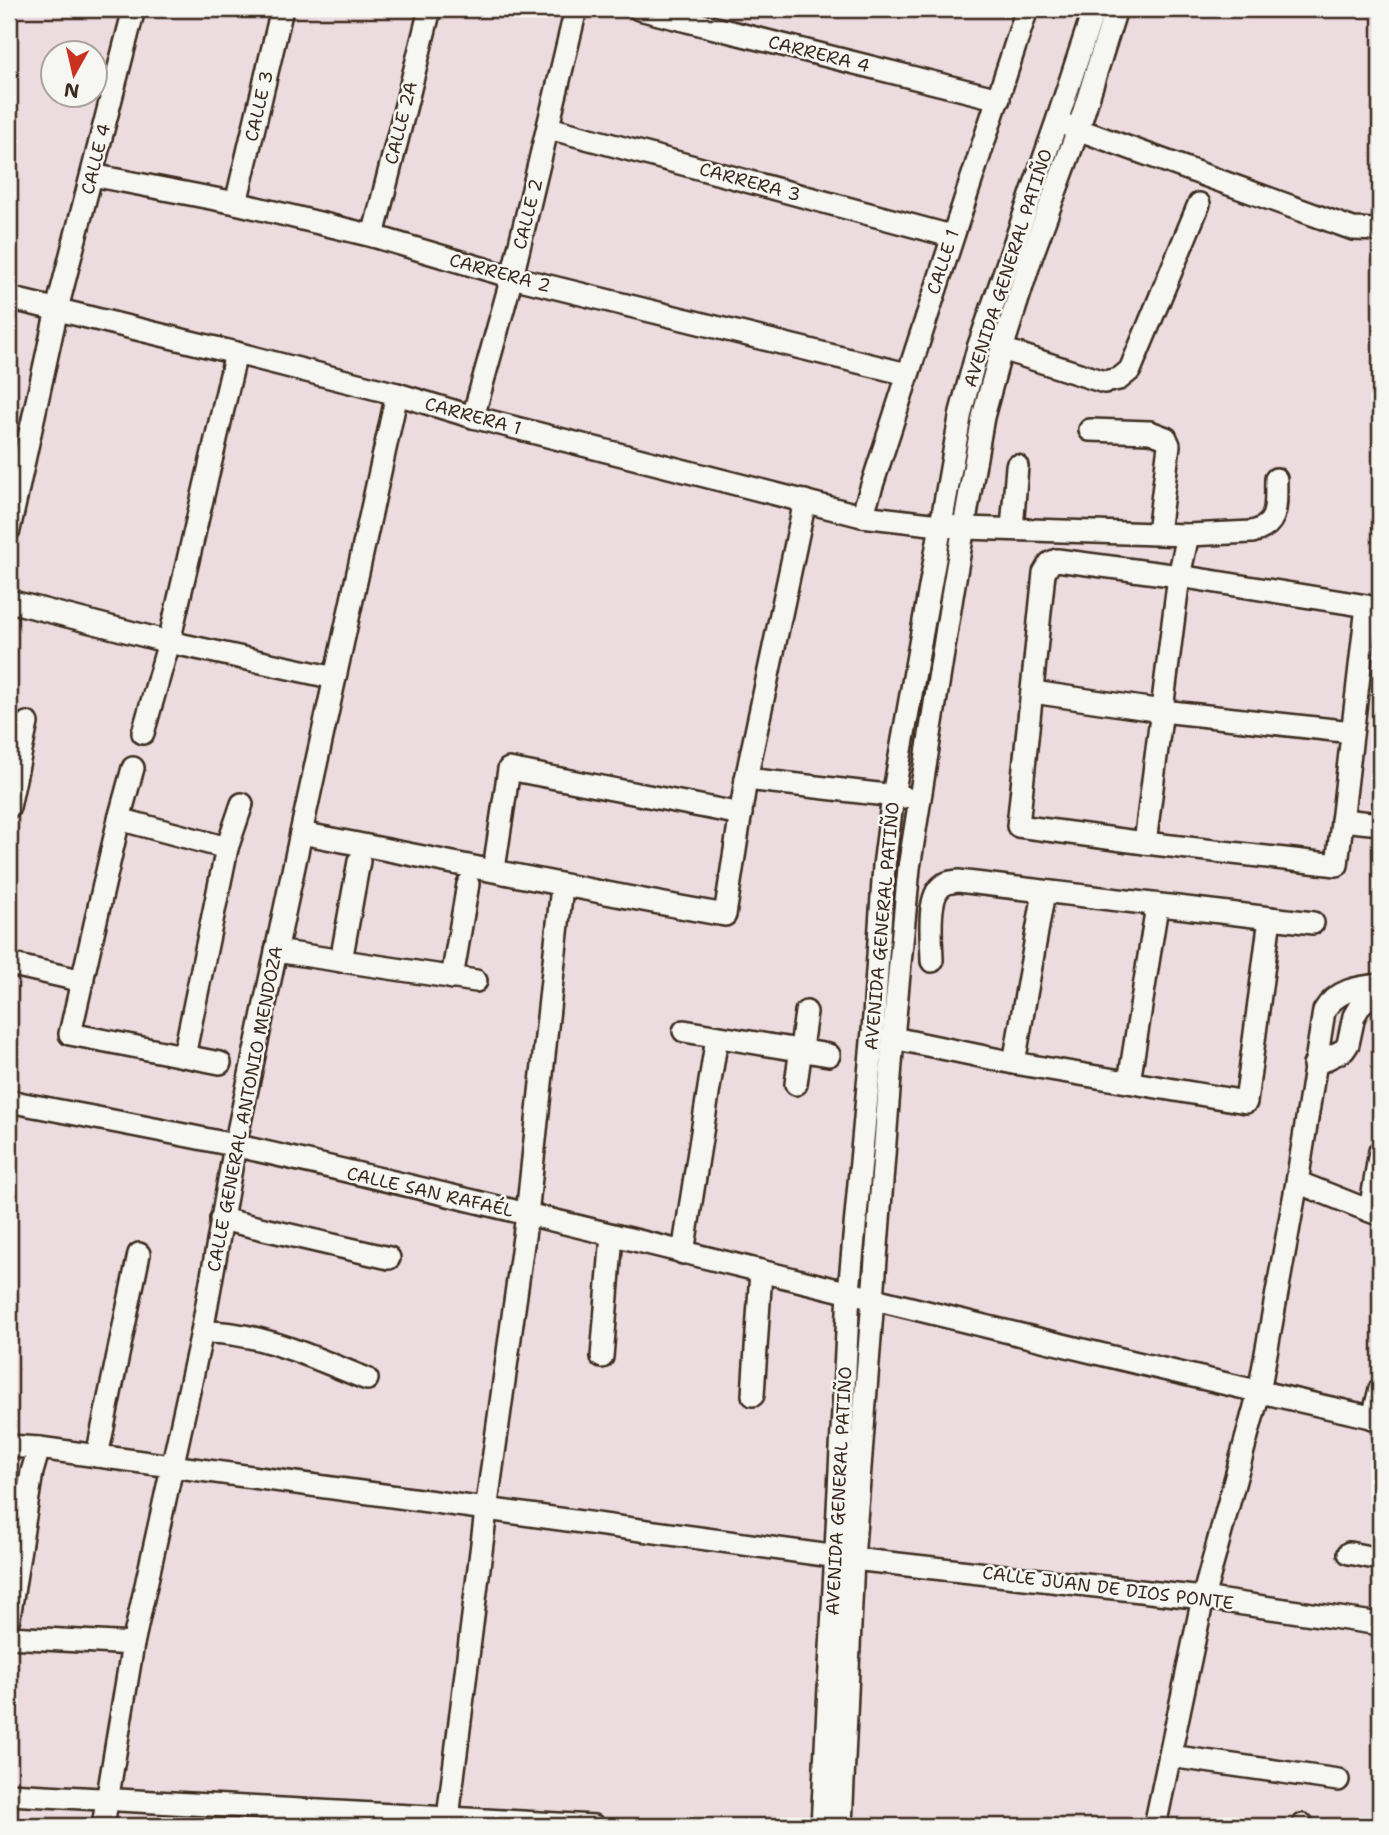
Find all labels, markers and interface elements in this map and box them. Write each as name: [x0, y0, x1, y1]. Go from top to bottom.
street label: CARRERA 4: [766, 30, 872, 78]
north arrow: [38, 38, 108, 108]
street label: CALLE 3: [239, 68, 279, 144]
text: N: [63, 77, 81, 104]
street label: CALLE 2A: [379, 79, 423, 167]
street label: CALLE 4: [76, 121, 116, 197]
street label: AVENIDA GENERAL PATIÑO: [958, 146, 1058, 390]
street label: CARRERA 3: [697, 157, 803, 207]
street label: CALLE 2: [508, 176, 548, 252]
street label: CALLE 1: [921, 226, 965, 298]
street label: CARRERA 2: [447, 248, 553, 298]
street label: CARRERA 1: [422, 392, 524, 440]
street label: AVENIDA GENERAL PATIÑO: [859, 801, 905, 1051]
street label: CALLE GENERAL ANTONIO MENDOZA: [202, 944, 288, 1274]
street label: CALLE SAN RAFAÉL: [344, 1161, 516, 1223]
street label: AVENIDA GENERAL PATIÑO: [820, 1366, 858, 1616]
street label: CALLE JUAN DE DIOS PONTE: [981, 1561, 1235, 1615]

